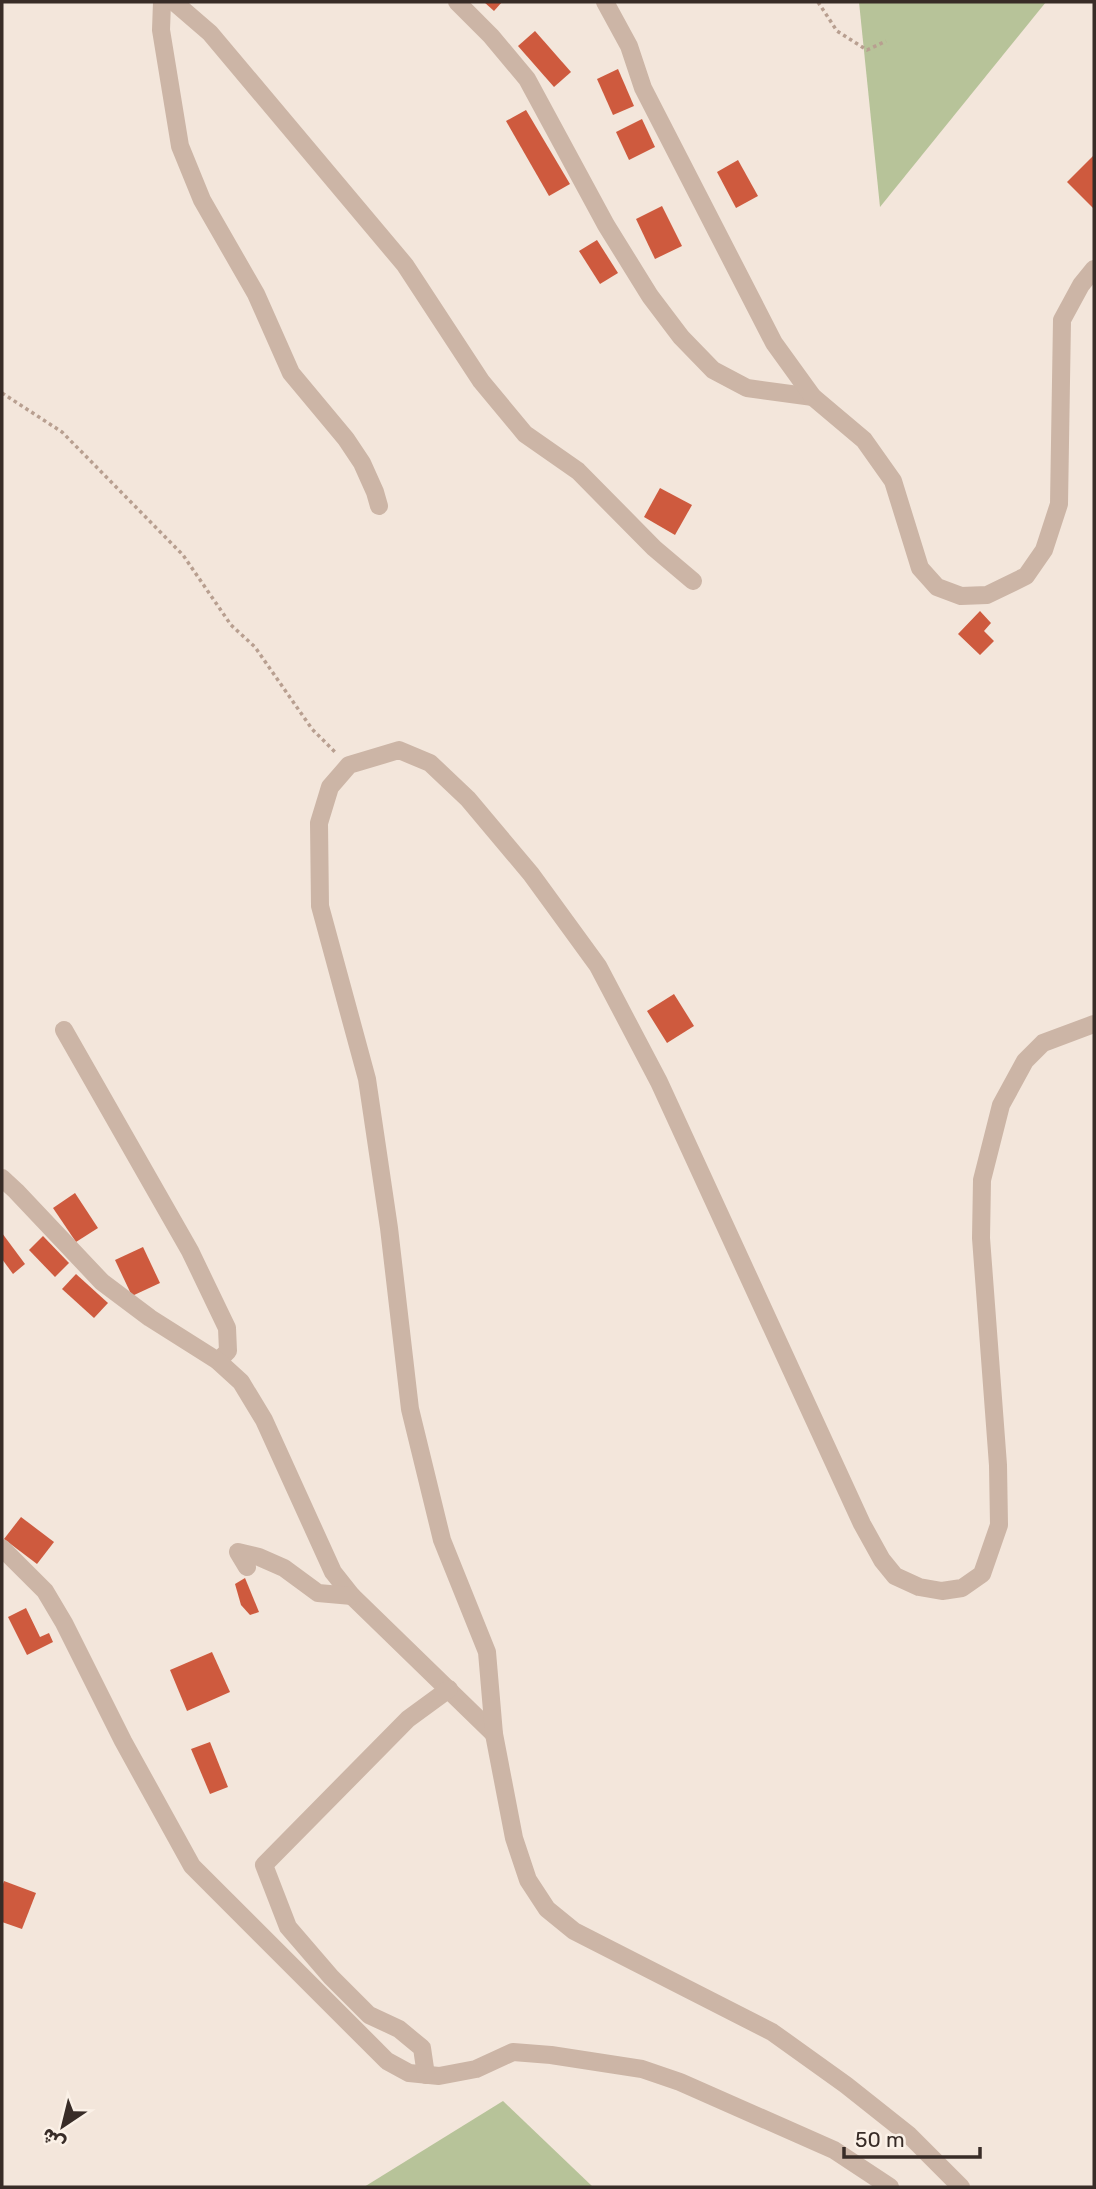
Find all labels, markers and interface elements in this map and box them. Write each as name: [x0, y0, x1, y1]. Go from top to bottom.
north arrow: [28, 2091, 98, 2161]
scale bar: [844, 2116, 981, 2160]
text: ش: [37, 2123, 70, 2156]
text: 50 m: [855, 2127, 905, 2152]

